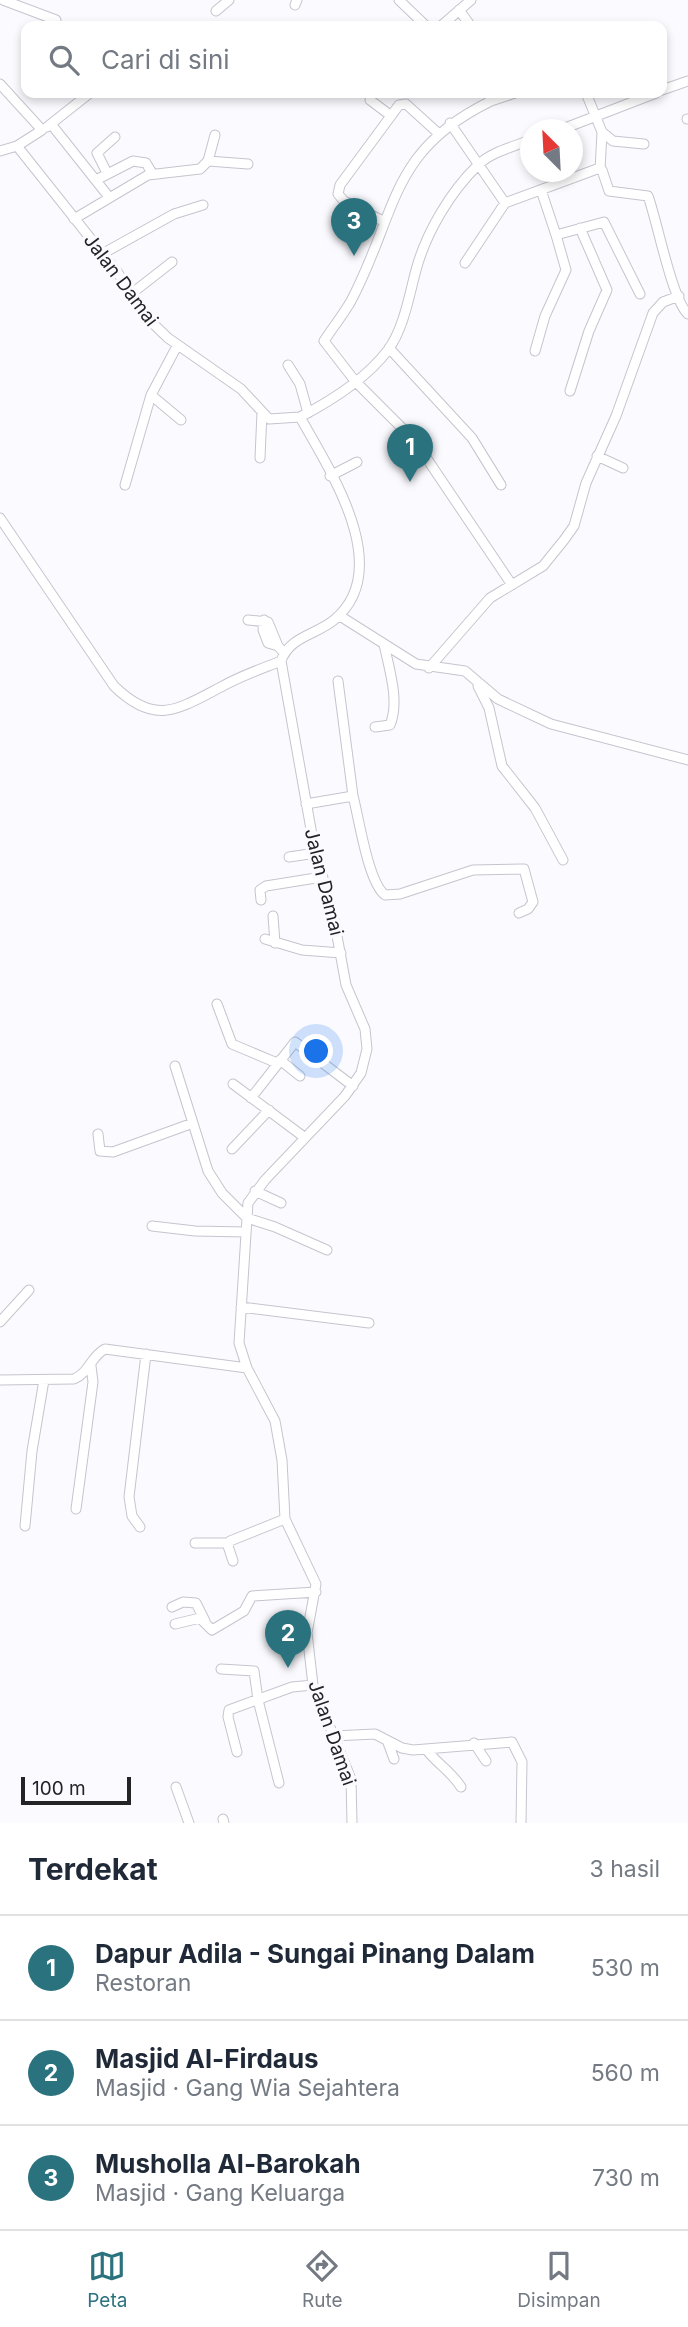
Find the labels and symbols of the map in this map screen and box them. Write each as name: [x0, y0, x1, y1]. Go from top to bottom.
north arrow: [520, 119, 583, 182]
pin: 3: [331, 198, 377, 256]
street label: Jalan Damai: [79, 229, 163, 331]
pin: 1: [387, 424, 433, 482]
street label: Jalan Damai: [300, 826, 348, 938]
your location: [299, 1034, 333, 1068]
pin: 2: [265, 1610, 311, 1668]
street label: Jalan Damai: [303, 1677, 361, 1789]
scale bar: [21, 1774, 131, 1806]

